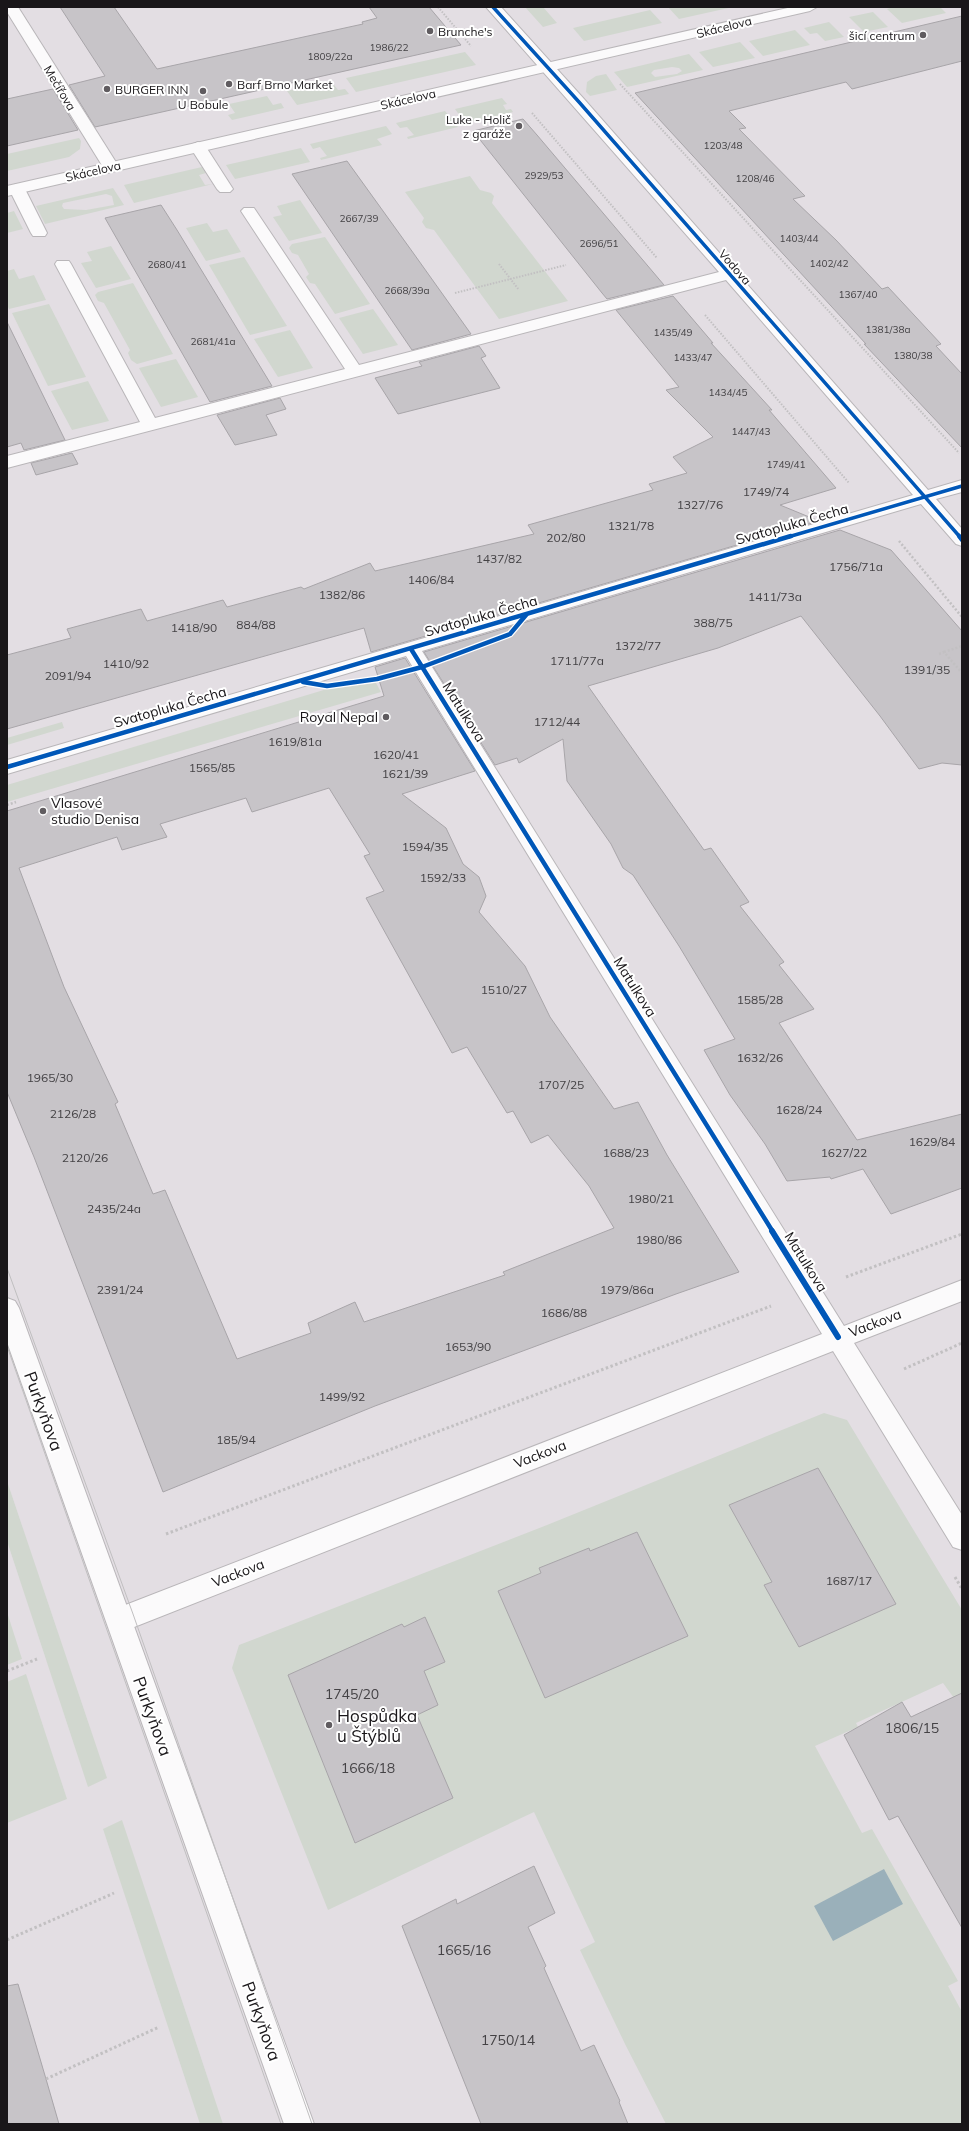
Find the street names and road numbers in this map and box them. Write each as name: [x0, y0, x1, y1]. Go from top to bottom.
street label: Skácelova: [695, 13, 753, 41]
street label: Mečířova: [41, 63, 79, 113]
street label: Skácelova: [379, 85, 437, 113]
street label: Skácelova: [64, 157, 122, 185]
street label: Vodova: [716, 246, 754, 288]
street label: Svatopluka Čecha: [734, 499, 850, 549]
street label: Svatopluka Čecha: [423, 591, 539, 641]
street label: Matulkova: [439, 679, 489, 745]
street label: Svatopluka Čecha: [112, 682, 228, 732]
street label: Matulkova: [610, 954, 660, 1020]
street label: Matulkova: [781, 1229, 831, 1295]
street label: Vackova: [846, 1305, 904, 1341]
street label: Purkyňova: [19, 1368, 68, 1454]
street label: Vackova: [511, 1436, 569, 1472]
street label: Vackova: [209, 1555, 267, 1591]
street label: Purkyňova: [128, 1673, 177, 1759]
street label: Purkyňova: [237, 1978, 286, 2064]

